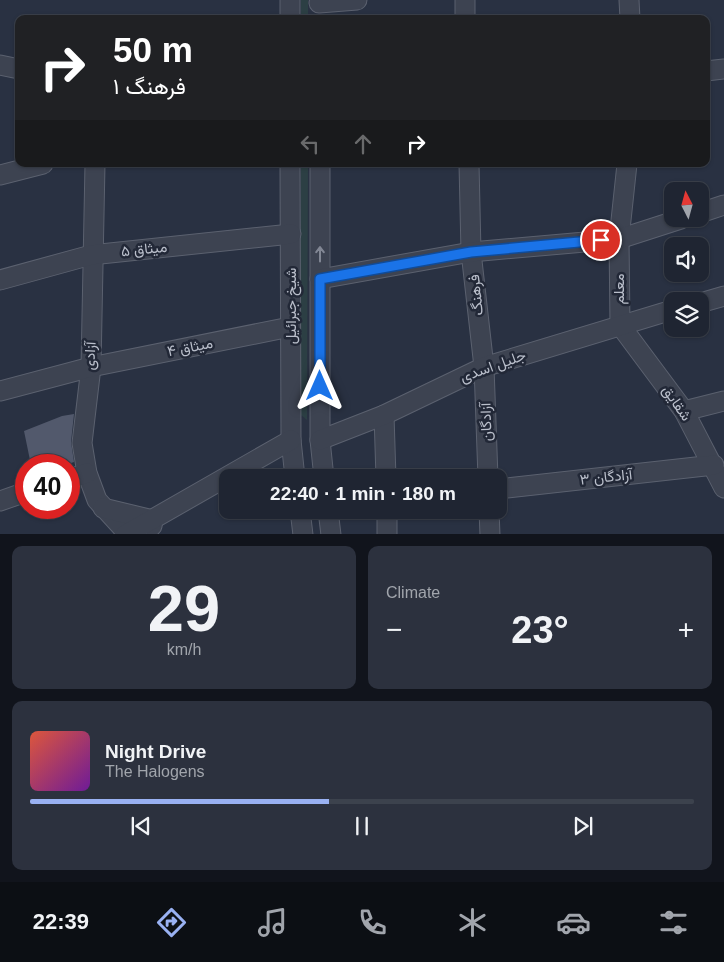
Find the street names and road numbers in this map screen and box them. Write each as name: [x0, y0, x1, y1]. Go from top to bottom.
street label: میثاق ۵: [120, 238, 168, 260]
street label: شیخ جبرائیل: [282, 267, 302, 344]
street label: فرهنگ: [465, 273, 487, 316]
street label: معلم: [610, 274, 629, 304]
street label: میثاق ۴: [166, 334, 214, 360]
street label: آزادی: [81, 340, 101, 371]
street label: جلیل اسدی: [458, 346, 529, 387]
street label: شقایق: [658, 382, 696, 425]
street label: آزادگان: [476, 401, 496, 442]
street label: آزادگان ۳: [579, 465, 635, 489]

